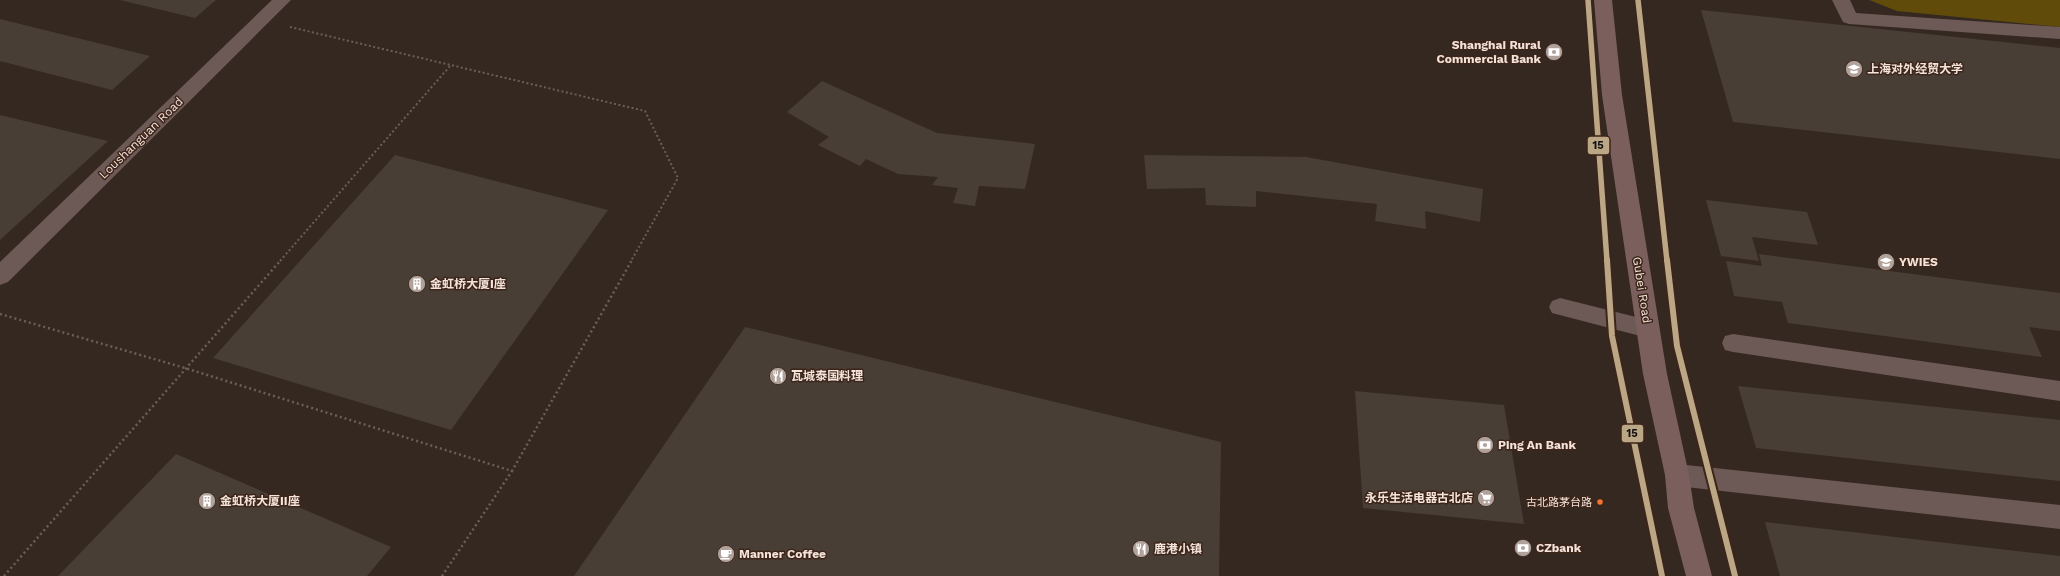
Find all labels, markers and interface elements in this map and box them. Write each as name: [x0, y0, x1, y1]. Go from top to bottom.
place label: Shanghai Rural Commercial Bank: [1437, 38, 1542, 66]
bank icon: Shanghai Rural Commercial Bank: [1544, 42, 1564, 62]
school or university icon: 上海对外经贸大学: [1844, 59, 1864, 79]
place label: 上海对外经贸大学: [1867, 62, 1963, 76]
street label: Loushanguan Road: [96, 94, 186, 182]
line badge: 15: [1587, 136, 1610, 155]
text: 15: [1592, 139, 1604, 152]
school or university icon: YWIES: [1876, 252, 1896, 272]
place label: YWIES: [1899, 255, 1938, 269]
street label: Gubei Road: [1630, 256, 1654, 324]
building icon: 金虹桥大厦I座: [407, 274, 427, 294]
place label: 金虹桥大厦I座: [430, 277, 506, 291]
restaurant icon: 瓦城泰国料理: [768, 366, 788, 386]
place label: 瓦城泰国料理: [791, 369, 863, 383]
line badge: 15: [1621, 424, 1644, 443]
text: 15: [1626, 427, 1638, 440]
bank icon: Ping An Bank: [1475, 435, 1495, 455]
place label: Ping An Bank: [1498, 438, 1576, 452]
supermarket icon: 永乐生活电器古北店: [1476, 488, 1496, 508]
building icon: 金虹桥大厦II座: [197, 491, 217, 511]
place label: 永乐生活电器古北店: [1365, 491, 1473, 505]
place label: 金虹桥大厦II座: [220, 494, 300, 508]
place label: 古北路茅台路: [1526, 496, 1592, 509]
marker: 古北路茅台路: [1595, 497, 1605, 507]
bank icon: CZbank: [1513, 538, 1533, 558]
restaurant icon: 鹿港小镇: [1131, 539, 1151, 559]
place label: CZbank: [1536, 541, 1582, 555]
place label: 鹿港小镇: [1154, 542, 1202, 556]
cafe icon: Manner Coffee: [716, 544, 736, 564]
place label: Manner Coffee: [739, 547, 826, 561]

